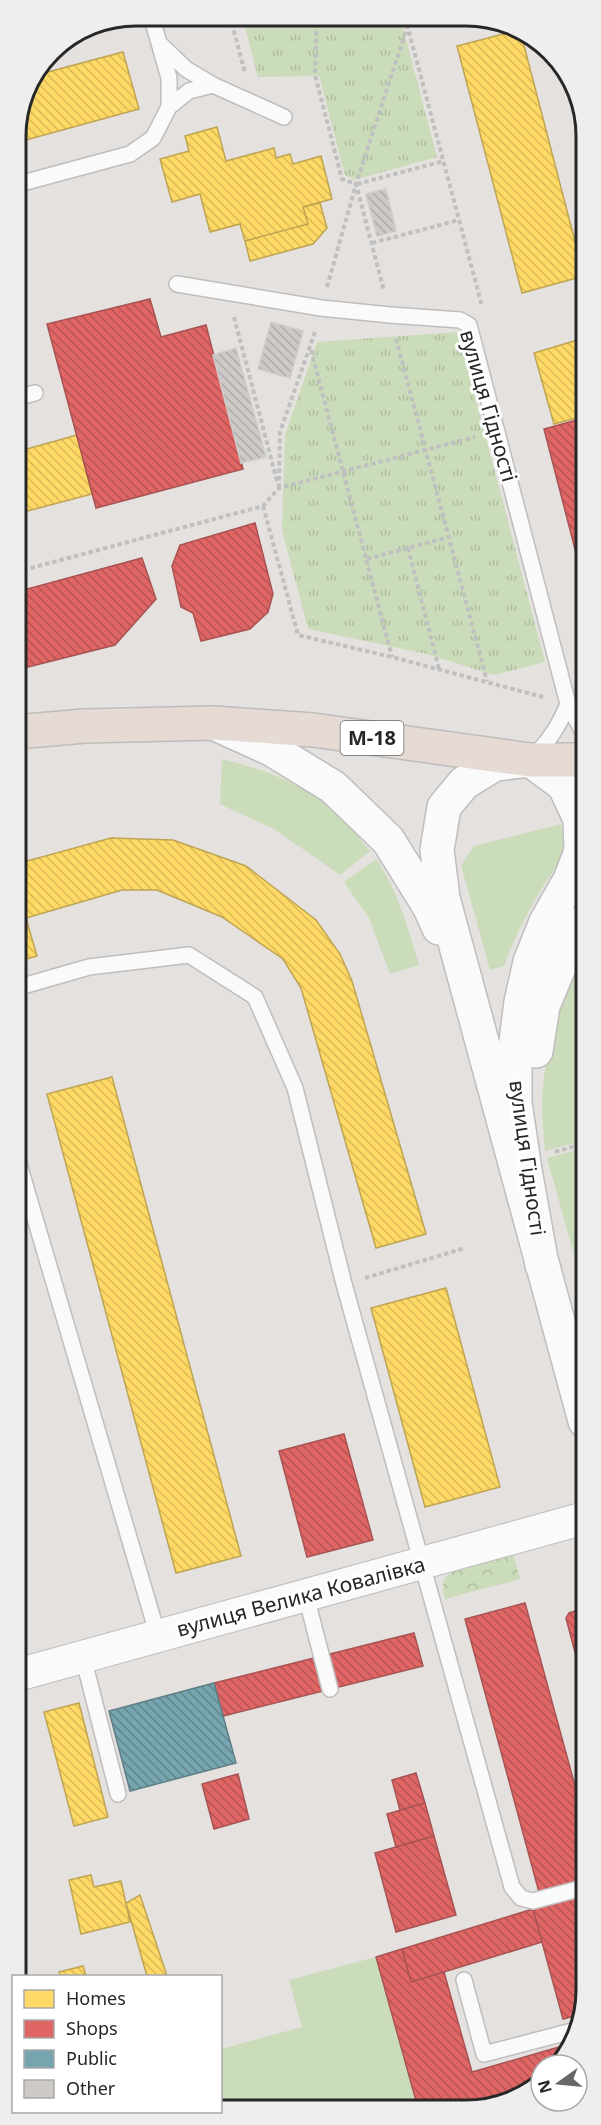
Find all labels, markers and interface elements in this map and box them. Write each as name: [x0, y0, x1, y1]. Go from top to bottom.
street label: вулиця Гідності: [454, 326, 524, 485]
road number: М-18: [340, 721, 404, 755]
street label: вулиця Гідності: [503, 1078, 553, 1237]
street label: вулиця Велика Ковалівка: [173, 1549, 428, 1643]
legend: [12, 1975, 222, 2113]
text: Homes: [66, 1986, 126, 2010]
text: Shops: [66, 2016, 118, 2040]
text: Public: [66, 2046, 117, 2070]
north arrow: [529, 2053, 589, 2113]
text: Other: [66, 2076, 116, 2100]
text: N: [532, 2078, 557, 2096]

